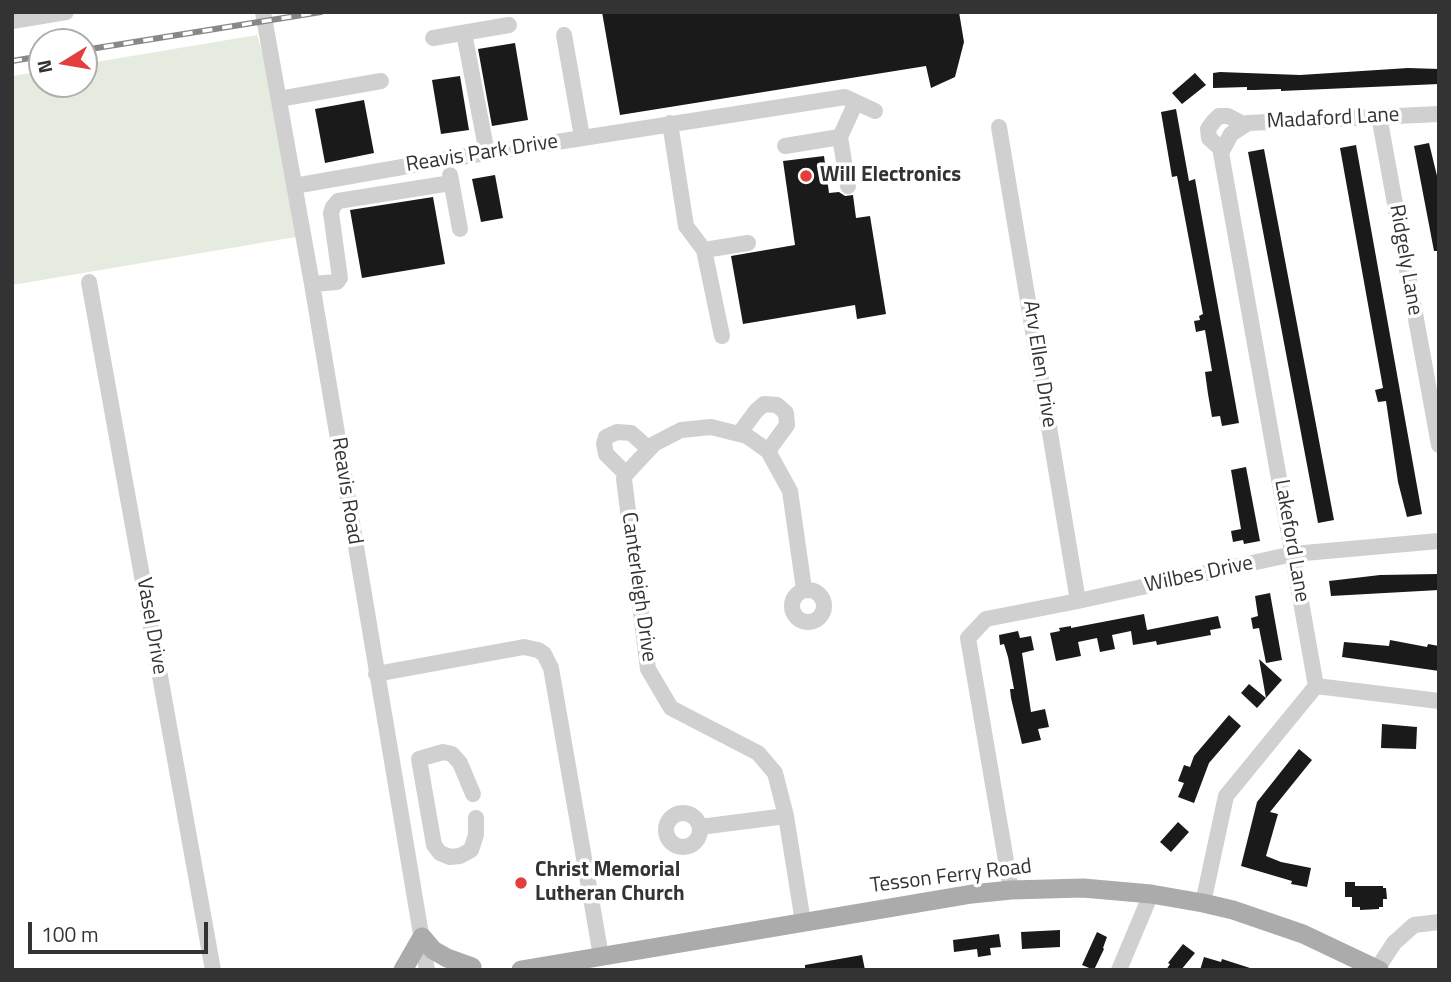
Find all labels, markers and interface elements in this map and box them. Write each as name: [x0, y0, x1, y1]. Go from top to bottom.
north arrow: [28, 28, 98, 98]
text: N: [28, 57, 59, 76]
street label: Madaford Lane: [1266, 103, 1400, 135]
street label: Reavis Park Drive: [404, 130, 560, 178]
place label: Will Electronics: [820, 163, 961, 189]
marker: Will Electronics: [798, 168, 814, 184]
street label: Ridgely Lane: [1383, 203, 1427, 317]
street label: Arv Ellen Drive: [1017, 299, 1061, 429]
street label: Reavis Road: [325, 436, 367, 546]
street label: Lakeford Lane: [1268, 478, 1314, 604]
street label: Canterleigh Drive: [615, 510, 661, 664]
street label: Wilbes Drive: [1143, 551, 1255, 599]
street label: Vasel Drive: [130, 576, 172, 676]
street label: Tesson Ferry Road: [869, 855, 1033, 899]
place label: Christ Memorial Lutheran Church: [535, 858, 685, 908]
marker: Christ Memorial Lutheran Church: [513, 875, 529, 891]
scale bar: [32, 908, 212, 952]
text: 100 m: [41, 918, 98, 950]

